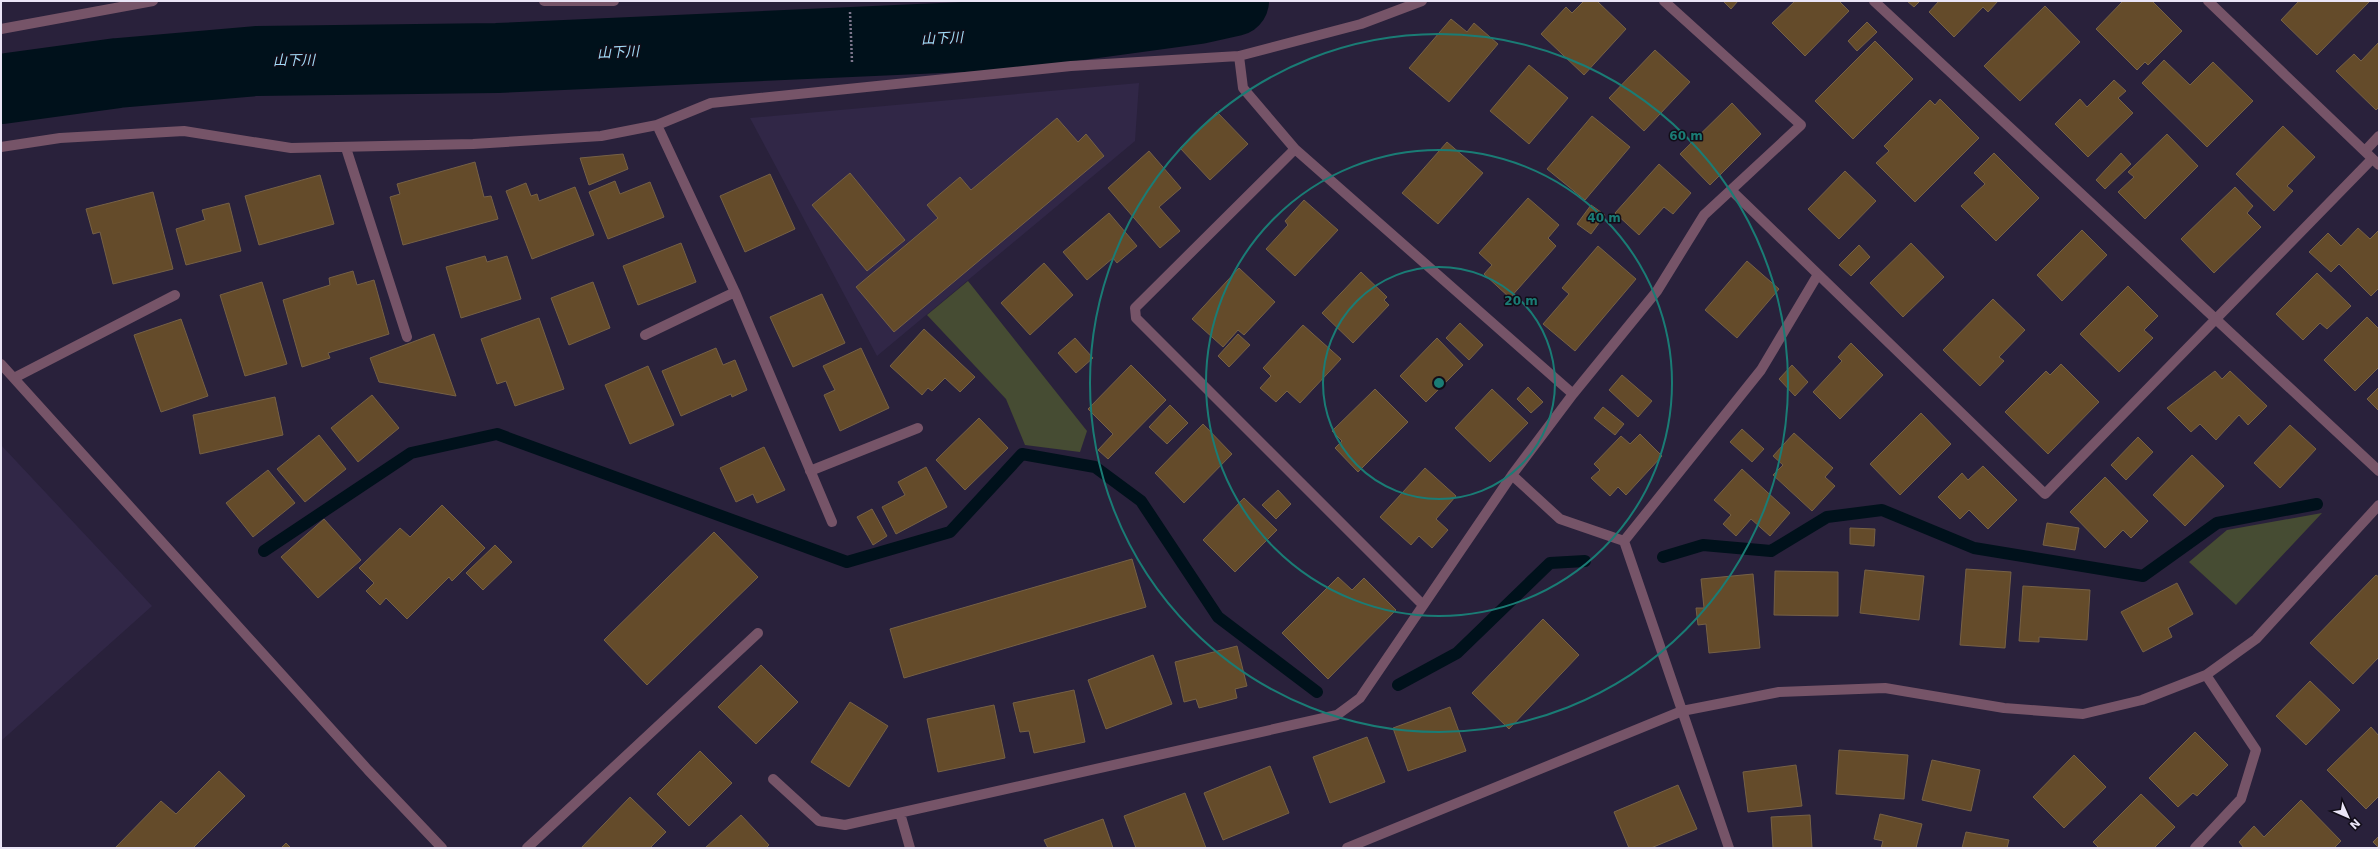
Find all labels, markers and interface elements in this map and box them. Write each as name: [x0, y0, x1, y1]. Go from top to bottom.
water label: 山下川: [921, 29, 965, 47]
water label: 山下川: [597, 43, 641, 61]
water label: 山下川: [273, 52, 317, 68]
text: 60 m: [1669, 129, 1703, 143]
text: 40 m: [1587, 211, 1621, 225]
text: 20 m: [1504, 294, 1538, 308]
centre of rings: [1432, 376, 1446, 390]
north arrow: [2328, 797, 2368, 837]
text: N: [2347, 816, 2363, 832]

